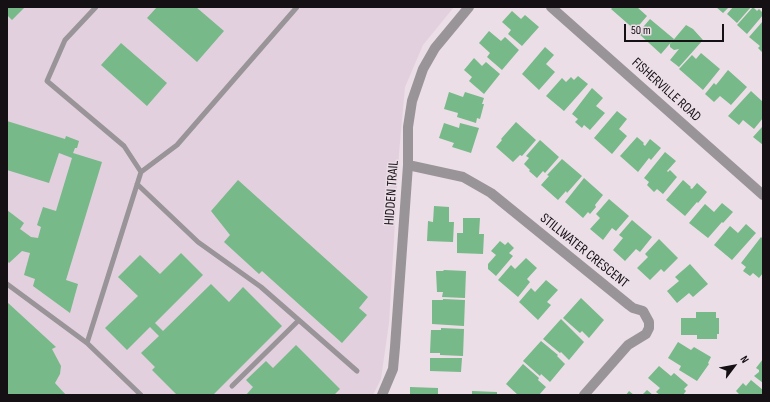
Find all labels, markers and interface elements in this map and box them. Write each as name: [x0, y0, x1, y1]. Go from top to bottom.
scale bar: [626, 16, 726, 42]
text: 50 m: [631, 23, 651, 38]
street label: FISHERVILLE ROAD: [628, 55, 704, 125]
street label: HIDDEN TRAIL: [381, 160, 403, 226]
street label: STILLWATER CRESCENT: [536, 210, 632, 292]
north arrow: [714, 346, 754, 386]
text: N: [738, 353, 752, 365]

